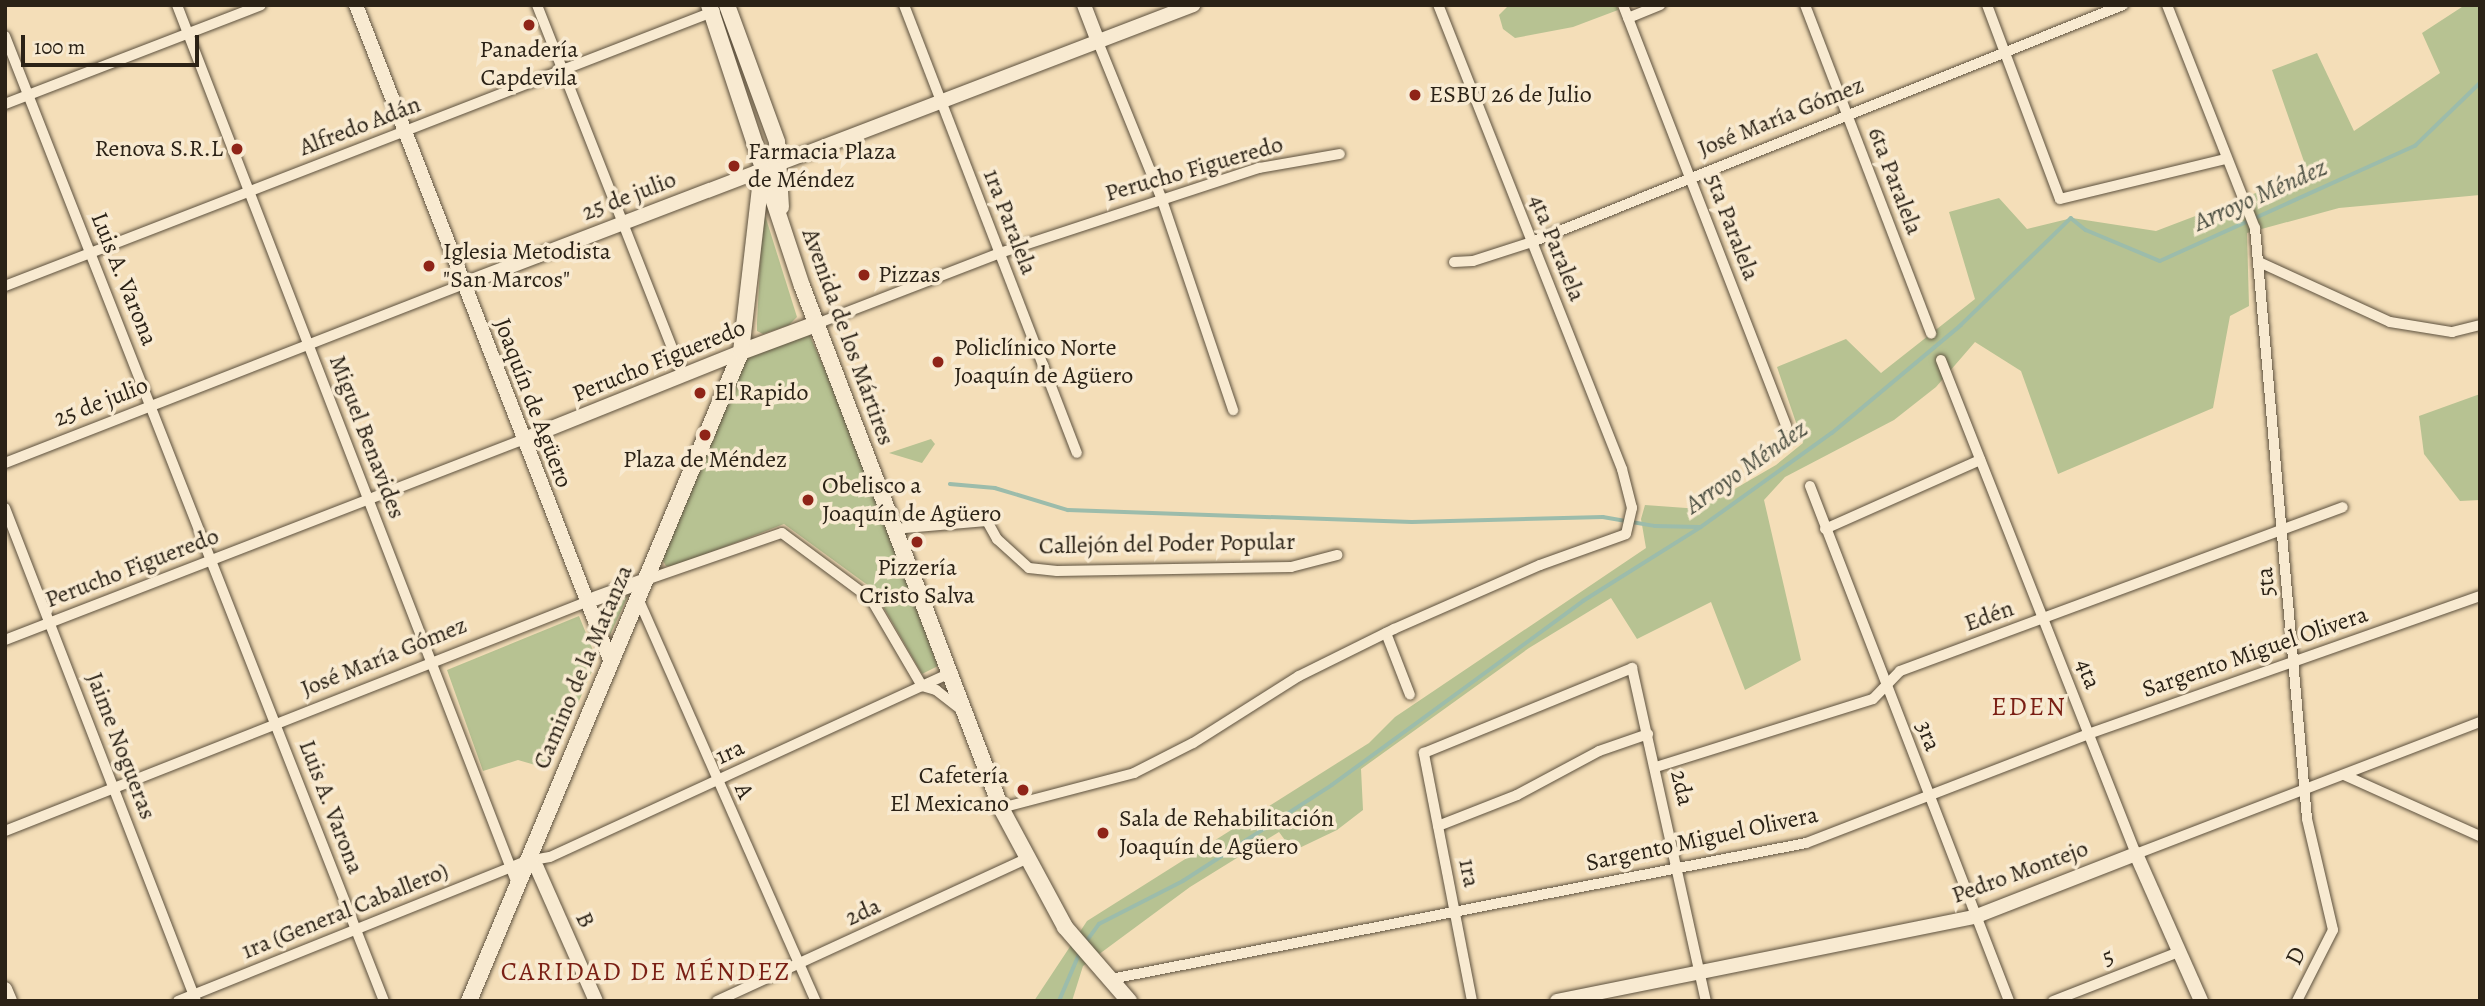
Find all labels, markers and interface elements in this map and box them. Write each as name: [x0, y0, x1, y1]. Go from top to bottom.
marker: Panadería Capdevila: [521, 17, 537, 33]
scale bar: [24, 21, 203, 65]
text: 100 m: [34, 33, 85, 61]
place label: Panadería Capdevila: [479, 36, 579, 92]
street label: José María Gómez: [1694, 71, 1868, 163]
place label: ESBU 26 de Julio: [1429, 81, 1592, 109]
marker: ESBU 26 de Julio: [1407, 87, 1423, 103]
street label: Alfredo Adán: [295, 90, 425, 162]
street label: 6ta Paralela: [1861, 123, 1929, 239]
street label: Perucho Figueredo: [1102, 130, 1286, 208]
place label: Renova S.R.L: [95, 135, 223, 163]
place label: Farmacia Plaza de Méndez: [748, 138, 896, 194]
marker: Renova S.R.L: [229, 141, 245, 157]
water label: Arroyo Méndez: [2189, 152, 2331, 238]
marker: Farmacia Plaza de Méndez: [726, 158, 742, 174]
street label: 25 de julio: [578, 165, 680, 227]
street label: 1ra Paralela: [977, 165, 1043, 279]
street label: 5ta Paralela: [1699, 170, 1765, 284]
street label: 4ta Paralela: [1523, 190, 1591, 306]
street label: Luis A. Varona: [84, 208, 164, 350]
street label: Avenida de los Mártires: [795, 225, 901, 449]
place label: Iglesia Metodista "San Marcos": [443, 238, 611, 294]
marker: Iglesia Metodista "San Marcos": [421, 258, 437, 274]
place label: Pizzas: [878, 261, 941, 289]
marker: Pizzas: [856, 267, 872, 283]
street label: Perucho Figueredo: [568, 313, 750, 409]
street label: Joaquín de Agüero: [487, 314, 579, 492]
place label: Policlínico Norte Joaquín de Agüero: [954, 334, 1133, 390]
street label: Miguel Benavides: [323, 351, 411, 523]
marker: Policlínico Norte Joaquín de Agüero: [928, 352, 948, 372]
street label: 25 de julio: [50, 371, 152, 433]
place label: El Rapido: [714, 379, 808, 407]
marker: El Rapido: [692, 385, 708, 401]
water label: Arroyo Méndez: [1679, 413, 1813, 521]
marker: Plaza de Méndez: [697, 427, 713, 443]
place label: Plaza de Méndez: [623, 446, 787, 474]
place label: Obelisco a Joaquín de Agüero: [822, 472, 1001, 528]
marker: Obelisco a Joaquín de Agüero: [800, 492, 816, 508]
street label: Perucho Figueredo: [41, 522, 223, 614]
street label: Callejón del Poder Popular: [1039, 527, 1295, 561]
marker: Pizzería Cristo Salva: [909, 534, 925, 550]
place label: Pizzería Cristo Salva: [859, 554, 975, 610]
street label: Camino de la Matanza: [527, 561, 639, 773]
street label: 5ta: [2250, 566, 2282, 598]
street label: Edén: [1960, 594, 2018, 638]
street label: Sargento Miguel Olivera: [2138, 600, 2372, 704]
street label: José María Gómez: [297, 611, 471, 703]
street label: 4ta: [2069, 655, 2107, 693]
street label: Jaime Nogueras: [80, 669, 162, 823]
district label: EDEN: [1992, 691, 2066, 723]
street label: 3ra: [1909, 717, 1947, 755]
street label: 1ra: [711, 733, 749, 771]
street label: Luis A. Varona: [292, 736, 370, 878]
place label: Cafetería El Mexicano: [890, 762, 1009, 818]
street label: 2da: [1664, 767, 1700, 809]
street label: A: [728, 779, 760, 803]
marker: Cafetería El Mexicano: [1015, 782, 1031, 798]
street label: Sargento Miguel Olivera: [1583, 800, 1821, 878]
place label: Sala de Rehabilitación Joaquín de Agüero: [1119, 805, 1334, 861]
marker: Sala de Rehabilitación Joaquín de Agüero: [1093, 823, 1113, 843]
street label: Pedro Montejo: [1948, 834, 2092, 910]
street label: 1ra (General Caballero): [238, 856, 452, 966]
street label: 1ra: [1452, 856, 1486, 890]
street label: 2da: [841, 892, 885, 932]
street label: B: [569, 908, 601, 932]
street label: 5: [2098, 942, 2118, 972]
street label: D: [2279, 942, 2313, 970]
district label: CARIDAD DE MÉNDEZ: [503, 956, 789, 988]

